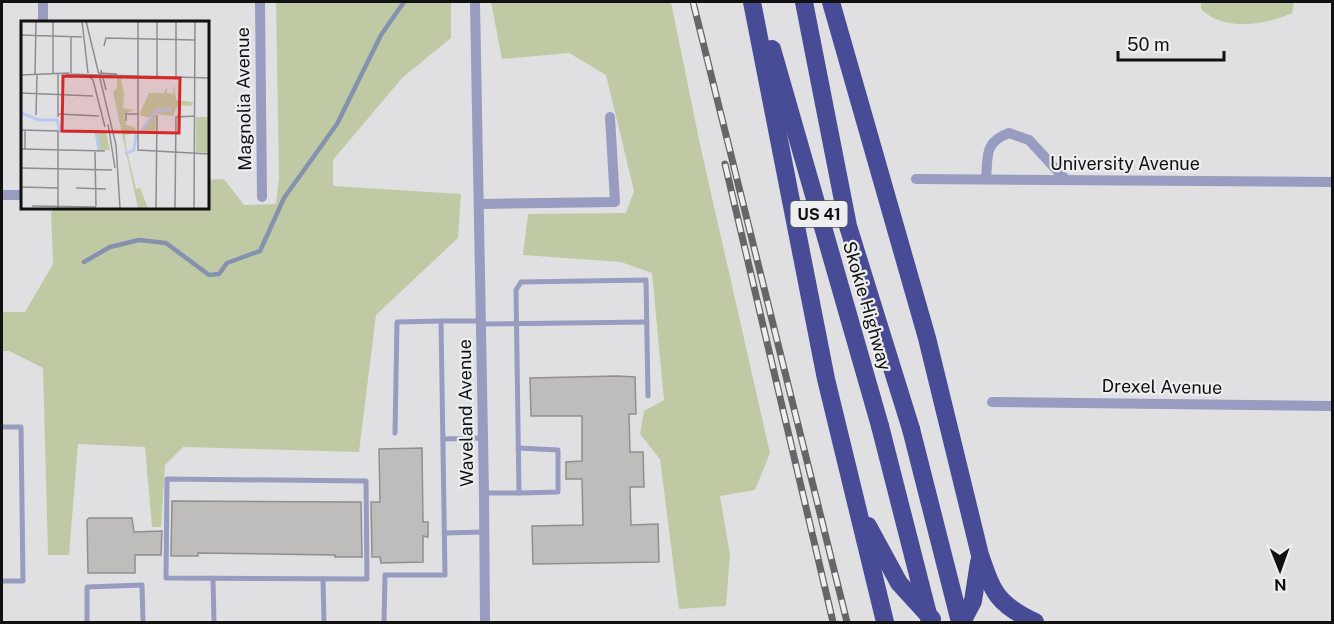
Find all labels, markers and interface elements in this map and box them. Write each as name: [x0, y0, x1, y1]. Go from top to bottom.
inset map: [21, 21, 208, 208]
scale bar: [1118, 24, 1224, 62]
street label: Magnolia Avenue: [232, 27, 255, 171]
text: 50 m: [1127, 34, 1170, 55]
street label: University Avenue: [1050, 153, 1200, 174]
road number: US 41: [790, 201, 848, 227]
street label: Skokie Highway: [839, 239, 896, 373]
street label: Waveland Avenue: [454, 339, 477, 487]
street label: Drexel Avenue: [1102, 375, 1222, 398]
north arrow: [1250, 540, 1310, 600]
text: N: [1274, 575, 1287, 594]

